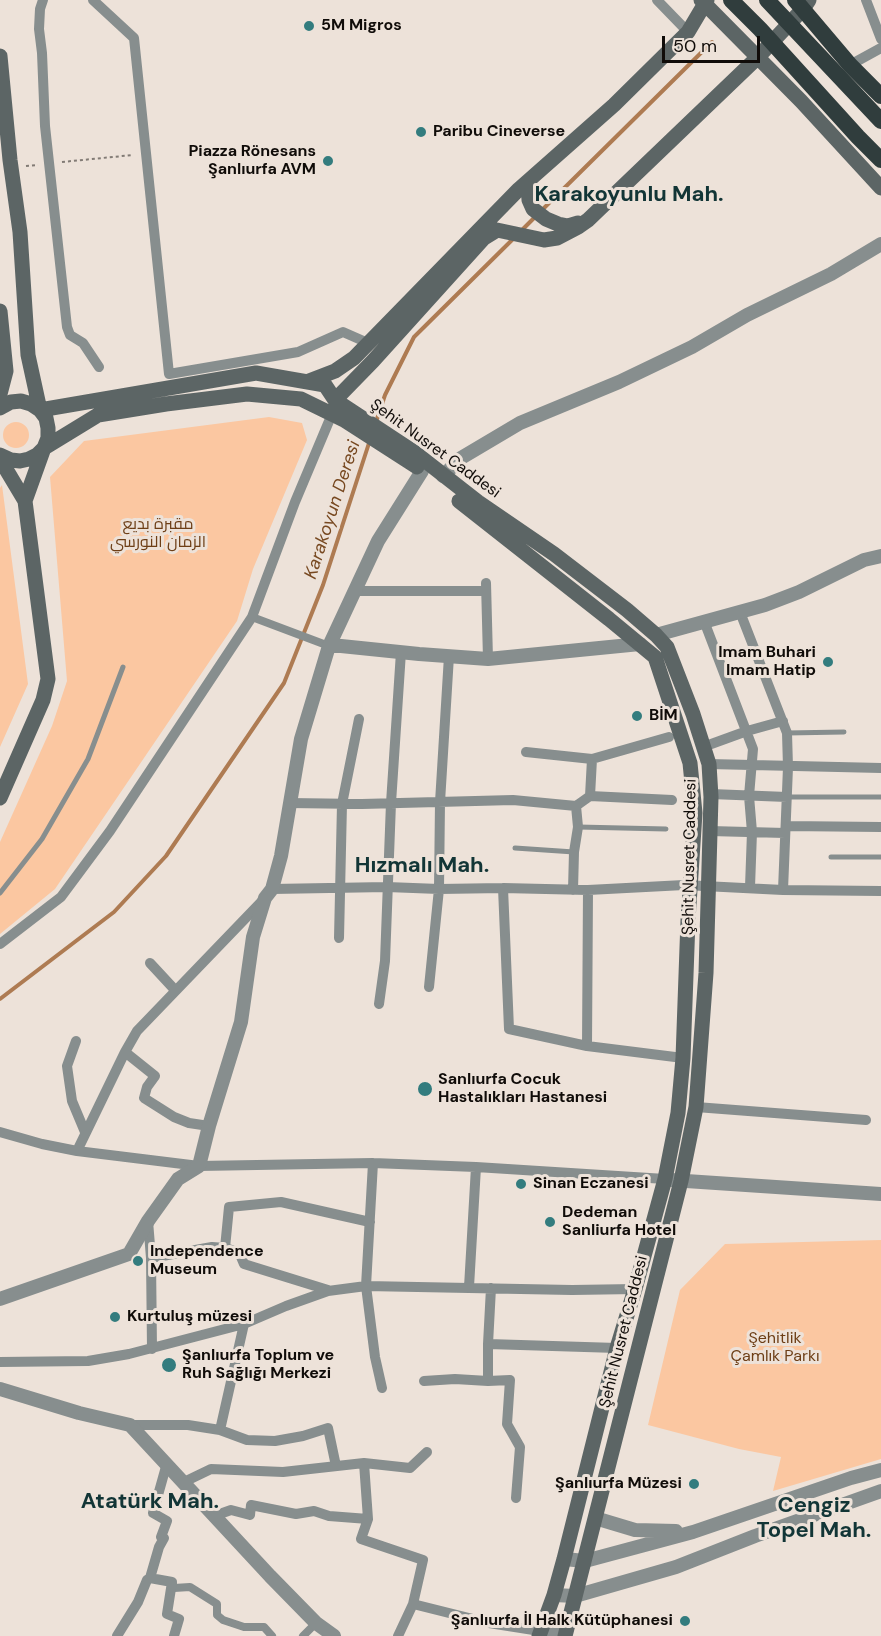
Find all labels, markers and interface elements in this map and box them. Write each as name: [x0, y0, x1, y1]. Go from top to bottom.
place label: 5M Migros: [321, 16, 402, 36]
marker: 5M Migros: [302, 19, 316, 33]
scale bar: [665, 24, 762, 62]
text: 50 m: [673, 34, 717, 58]
place label: Paribu Cineverse: [433, 122, 565, 142]
marker: Paribu Cineverse: [414, 125, 428, 139]
place label: Piazza Rönesans Şanlıurfa AVM: [188, 142, 316, 180]
marker: Piazza Rönesans Şanlıurfa AVM: [321, 154, 335, 168]
district label: Karakoyunlu Mah.: [534, 182, 724, 208]
street label: Şehit Nusret Caddesi: [366, 395, 504, 503]
water label: Karakoyun Deresi: [300, 438, 366, 582]
park label: مقبرة بديع الزمان النورسي: [110, 515, 206, 553]
place label: Imam Buhari Imam Hatip: [718, 643, 816, 681]
marker: Imam Buhari Imam Hatip: [821, 655, 835, 669]
place label: BİM: [649, 706, 678, 726]
marker: BİM: [630, 709, 644, 723]
street label: Şehit Nusret Caddesi: [679, 779, 701, 935]
district label: Hızmalı Mah.: [355, 853, 489, 879]
place label: Sanlıurfa Cocuk Hastalıkları Hastanesi: [438, 1070, 607, 1108]
marker: Sanlıurfa Cocuk Hastalıkları Hastanesi: [416, 1080, 434, 1098]
place label: Sinan Eczanesi: [533, 1174, 649, 1194]
marker: Sinan Eczanesi: [514, 1177, 528, 1191]
place label: Dedeman Sanliurfa Hotel: [562, 1203, 676, 1241]
marker: Dedeman Sanliurfa Hotel: [543, 1215, 557, 1229]
place label: Independence Museum: [150, 1242, 264, 1280]
marker: Independence Museum: [131, 1254, 145, 1268]
street label: Şehit Nusret Caddesi: [596, 1254, 652, 1410]
place label: Kurtuluş müzesi: [127, 1307, 252, 1327]
marker: Kurtuluş müzesi: [108, 1310, 122, 1324]
park label: Şehitlik Çamlık Parkı: [730, 1329, 820, 1367]
place label: Şanlıurfa Toplum ve Ruh Sağlığı Merkezi: [182, 1346, 334, 1384]
marker: Şanlıurfa Toplum ve Ruh Sağlığı Merkezi: [160, 1356, 178, 1374]
place label: Şanlıurfa Müzesi: [555, 1474, 682, 1494]
marker: Şanlıurfa Müzesi: [687, 1477, 701, 1491]
district label: Atatürk Mah.: [81, 1489, 219, 1515]
district label: Cengiz Topel Mah.: [757, 1493, 871, 1544]
place label: Şanlıurfa İl Halk Kütüphanesi: [451, 1611, 673, 1631]
marker: Şanlıurfa İl Halk Kütüphanesi: [678, 1614, 692, 1628]

